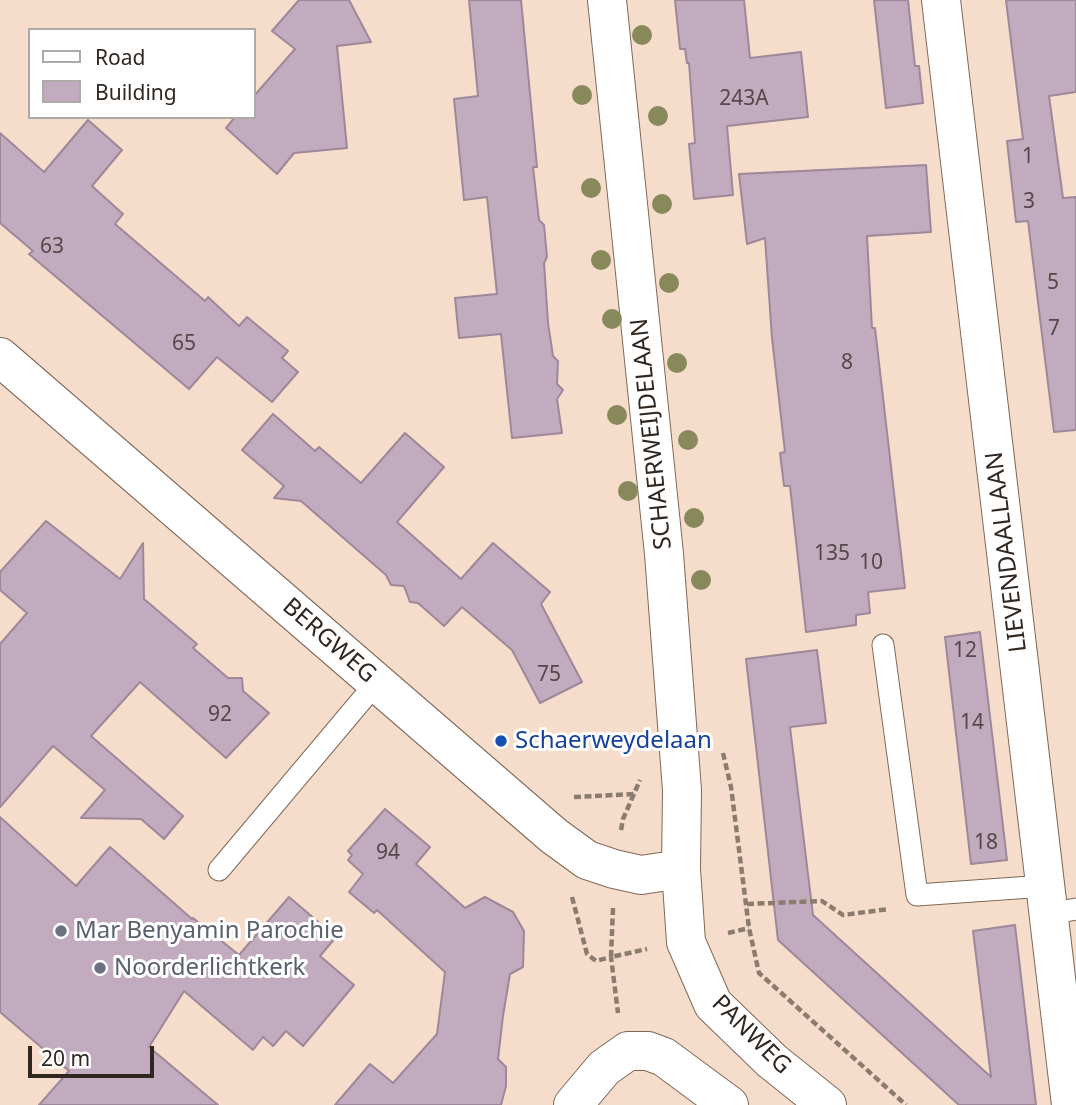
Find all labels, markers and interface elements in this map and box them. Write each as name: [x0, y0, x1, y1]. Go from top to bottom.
legend: [28, 28, 256, 119]
text: Road: [95, 43, 145, 71]
text: Building: [95, 78, 177, 106]
house number: 243A: [719, 86, 769, 112]
house number: 1: [1022, 144, 1034, 170]
house number: 3: [1023, 189, 1035, 215]
house number: 63: [40, 234, 64, 260]
house number: 5: [1047, 270, 1059, 296]
house number: 7: [1048, 316, 1060, 342]
street label: SCHAERWEIJDELAAN: [626, 317, 678, 551]
house number: 65: [172, 331, 196, 357]
house number: 8: [841, 350, 853, 376]
street label: LIEVENDAALLAAN: [980, 450, 1034, 654]
house number: 135: [814, 541, 850, 567]
house number: 10: [859, 550, 883, 576]
street label: BERGWEG: [276, 593, 382, 689]
house number: 12: [953, 638, 977, 664]
house number: 75: [537, 662, 561, 688]
house number: 92: [208, 702, 232, 728]
house number: 14: [960, 710, 984, 736]
place label: Schaerweydelaan: [515, 727, 712, 755]
marker: Schaerweydelaan: [493, 733, 509, 749]
house number: 18: [974, 830, 998, 856]
house number: 94: [376, 840, 400, 866]
place label: Mar Benyamin Parochie: [75, 917, 344, 945]
marker: Mar Benyamin Parochie: [53, 923, 69, 939]
place label: Noorderlichtkerk: [114, 954, 305, 982]
marker: Noorderlichtkerk: [92, 960, 108, 976]
street label: PANWEG: [705, 989, 797, 1081]
scale bar: [32, 1032, 158, 1076]
text: 20 m: [41, 1044, 90, 1072]

